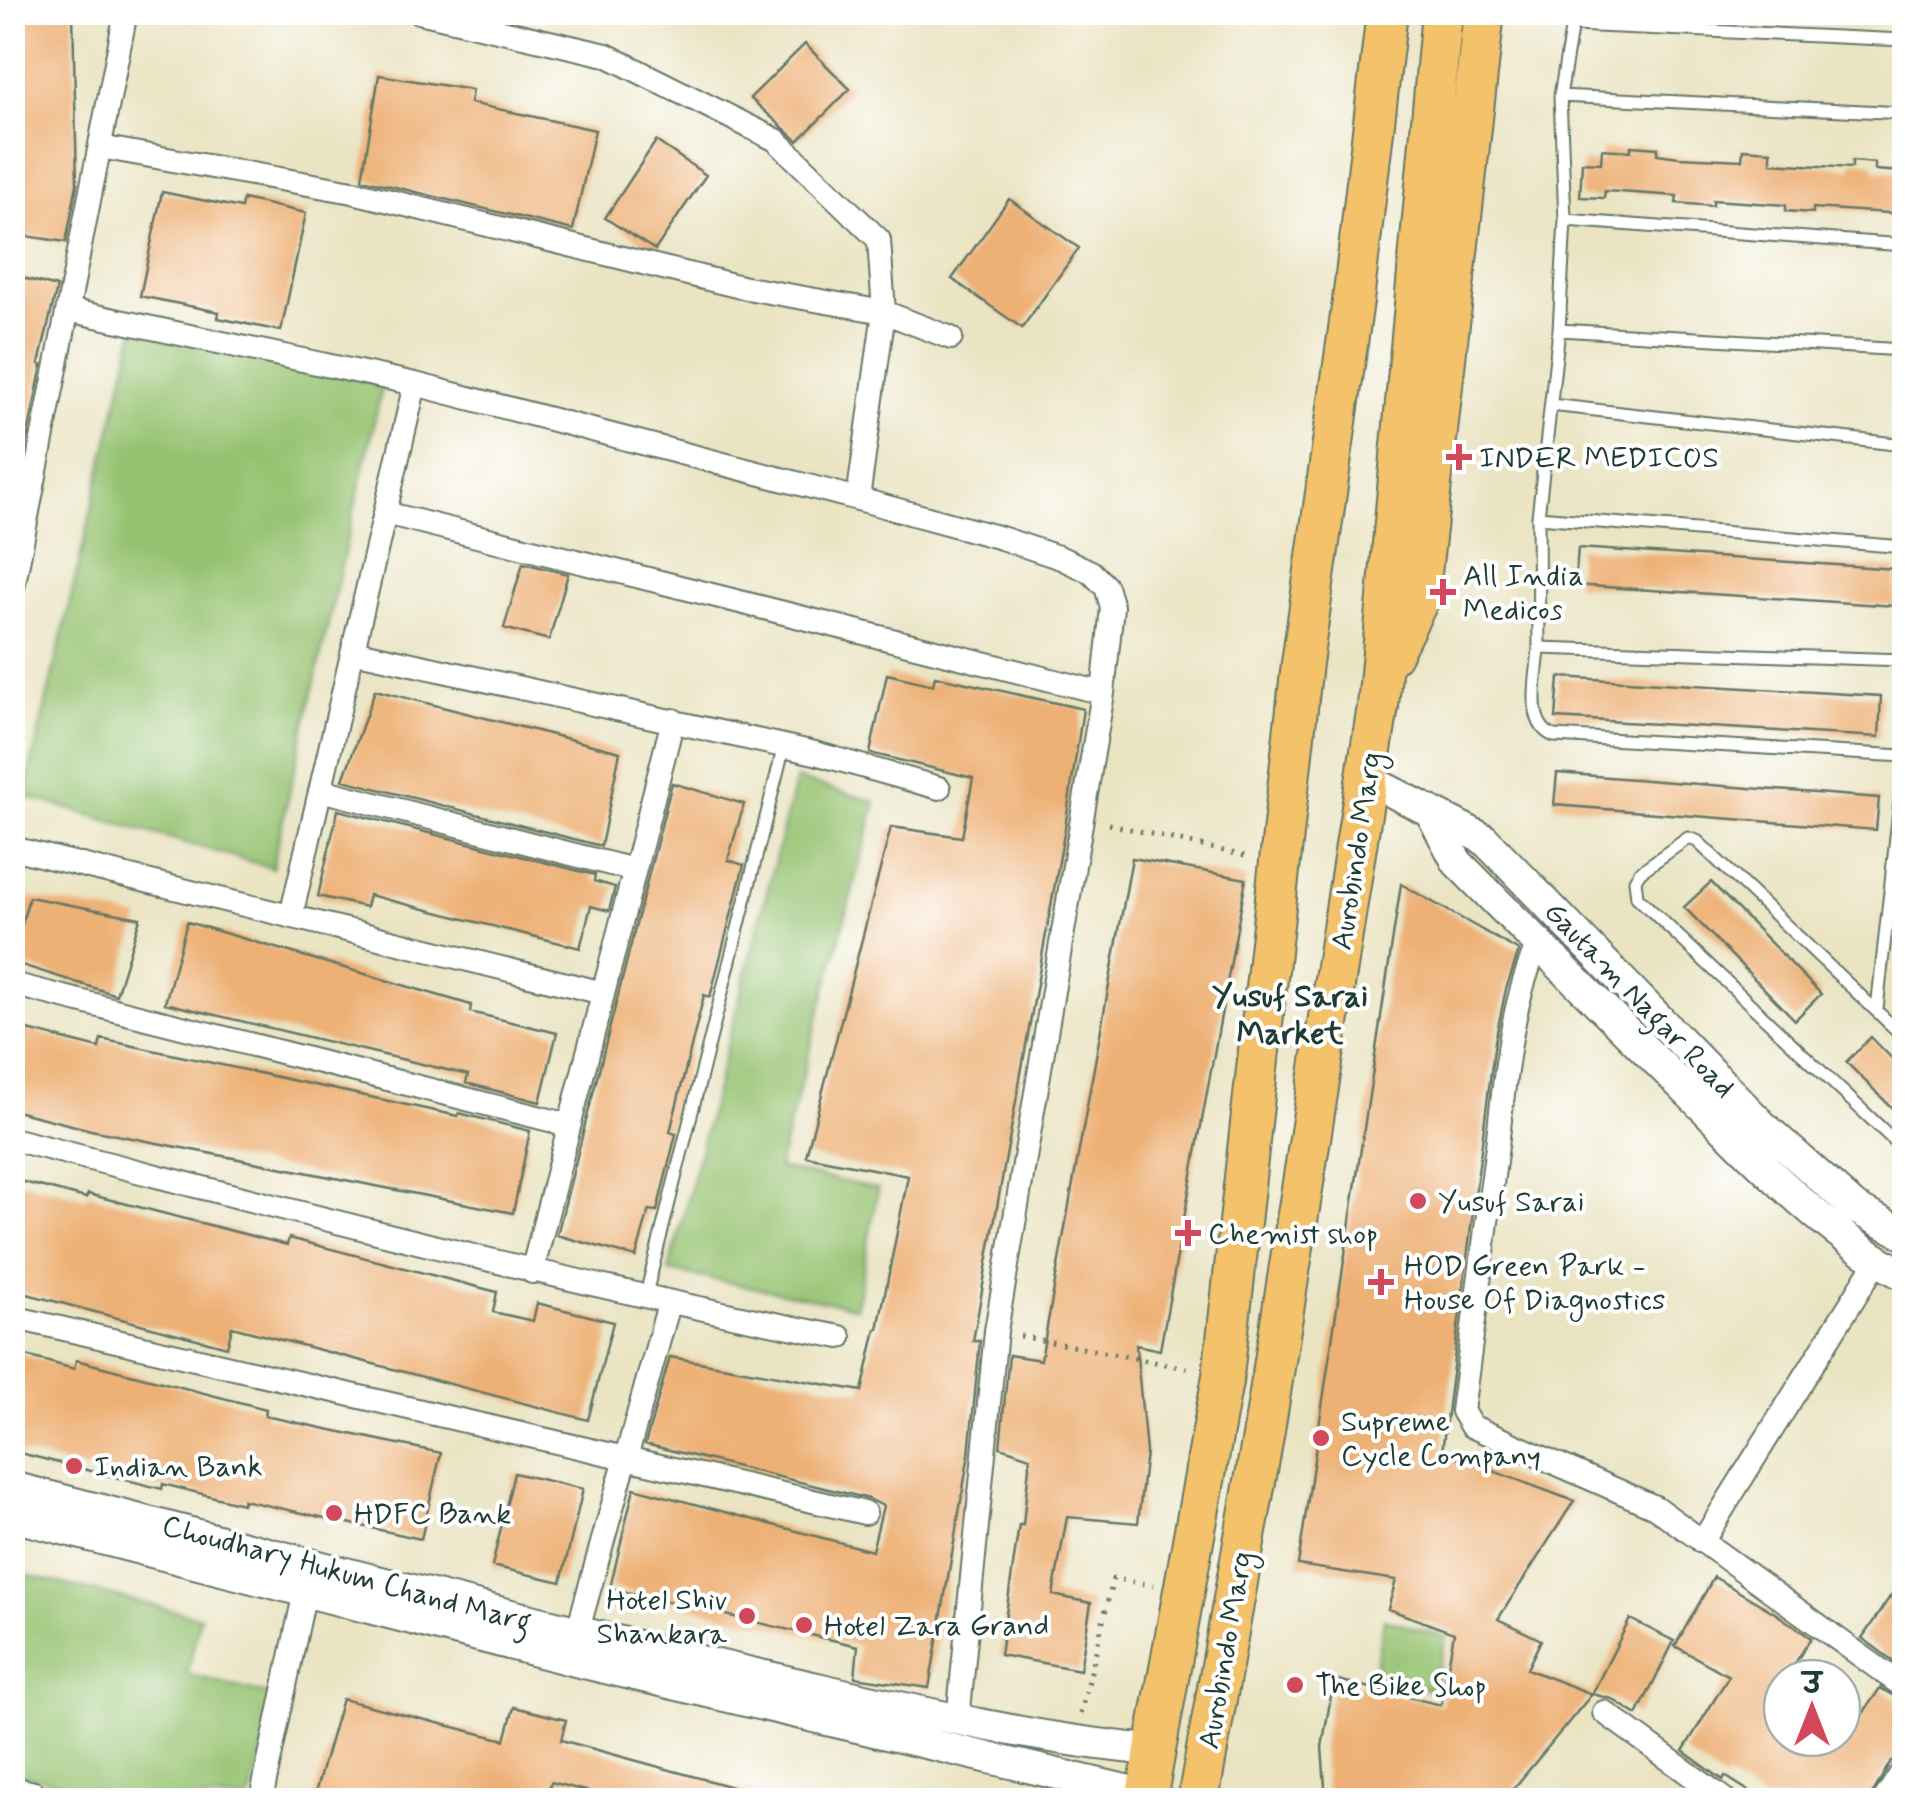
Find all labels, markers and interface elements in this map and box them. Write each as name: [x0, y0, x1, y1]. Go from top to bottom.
place label: INDER MEDICOS: [1479, 439, 1719, 478]
marker: INDER MEDICOS: [1448, 446, 1470, 468]
place label: All India Medicos: [1463, 557, 1584, 630]
marker: All India Medicos: [1432, 581, 1454, 603]
street label: Aurobindo Marg: [1323, 749, 1394, 953]
street label: Gautam Nagar Road: [1533, 893, 1743, 1109]
district label: Yusuf Sarai Market: [1212, 976, 1368, 1055]
place label: Yusuf Sarai: [1438, 1183, 1584, 1222]
marker: Yusuf Sarai: [1407, 1190, 1429, 1212]
place label: Chemist shop: [1208, 1215, 1378, 1254]
marker: Chemist shop: [1177, 1222, 1199, 1244]
place label: HOD Green Park - House Of Diagnostics: [1404, 1247, 1665, 1322]
marker: HOD Green Park - House Of Diagnostics: [1368, 1269, 1394, 1295]
place label: Supreme Cycle Company: [1341, 1403, 1541, 1476]
marker: Supreme Cycle Company: [1310, 1427, 1332, 1449]
place label: Indian Bank: [94, 1448, 263, 1487]
marker: Indian Bank: [63, 1455, 85, 1477]
place label: HDFC Bank: [354, 1495, 511, 1534]
marker: HDFC Bank: [323, 1502, 345, 1524]
street label: Choudhary Hukum Chand Marg: [157, 1506, 535, 1645]
street label: Aurobindo Marg: [1190, 1548, 1265, 1752]
place label: Hotel Shiv Shankara: [596, 1581, 728, 1654]
marker: Hotel Shiv Shankara: [736, 1605, 758, 1627]
place label: Hotel Zara Grand: [824, 1607, 1049, 1646]
marker: Hotel Zara Grand: [793, 1614, 815, 1636]
north arrow: [1762, 1658, 1862, 1758]
place label: The Bike Shop: [1315, 1667, 1486, 1706]
text: उ: [1800, 1667, 1824, 1704]
marker: The Bike Shop: [1284, 1674, 1306, 1696]

